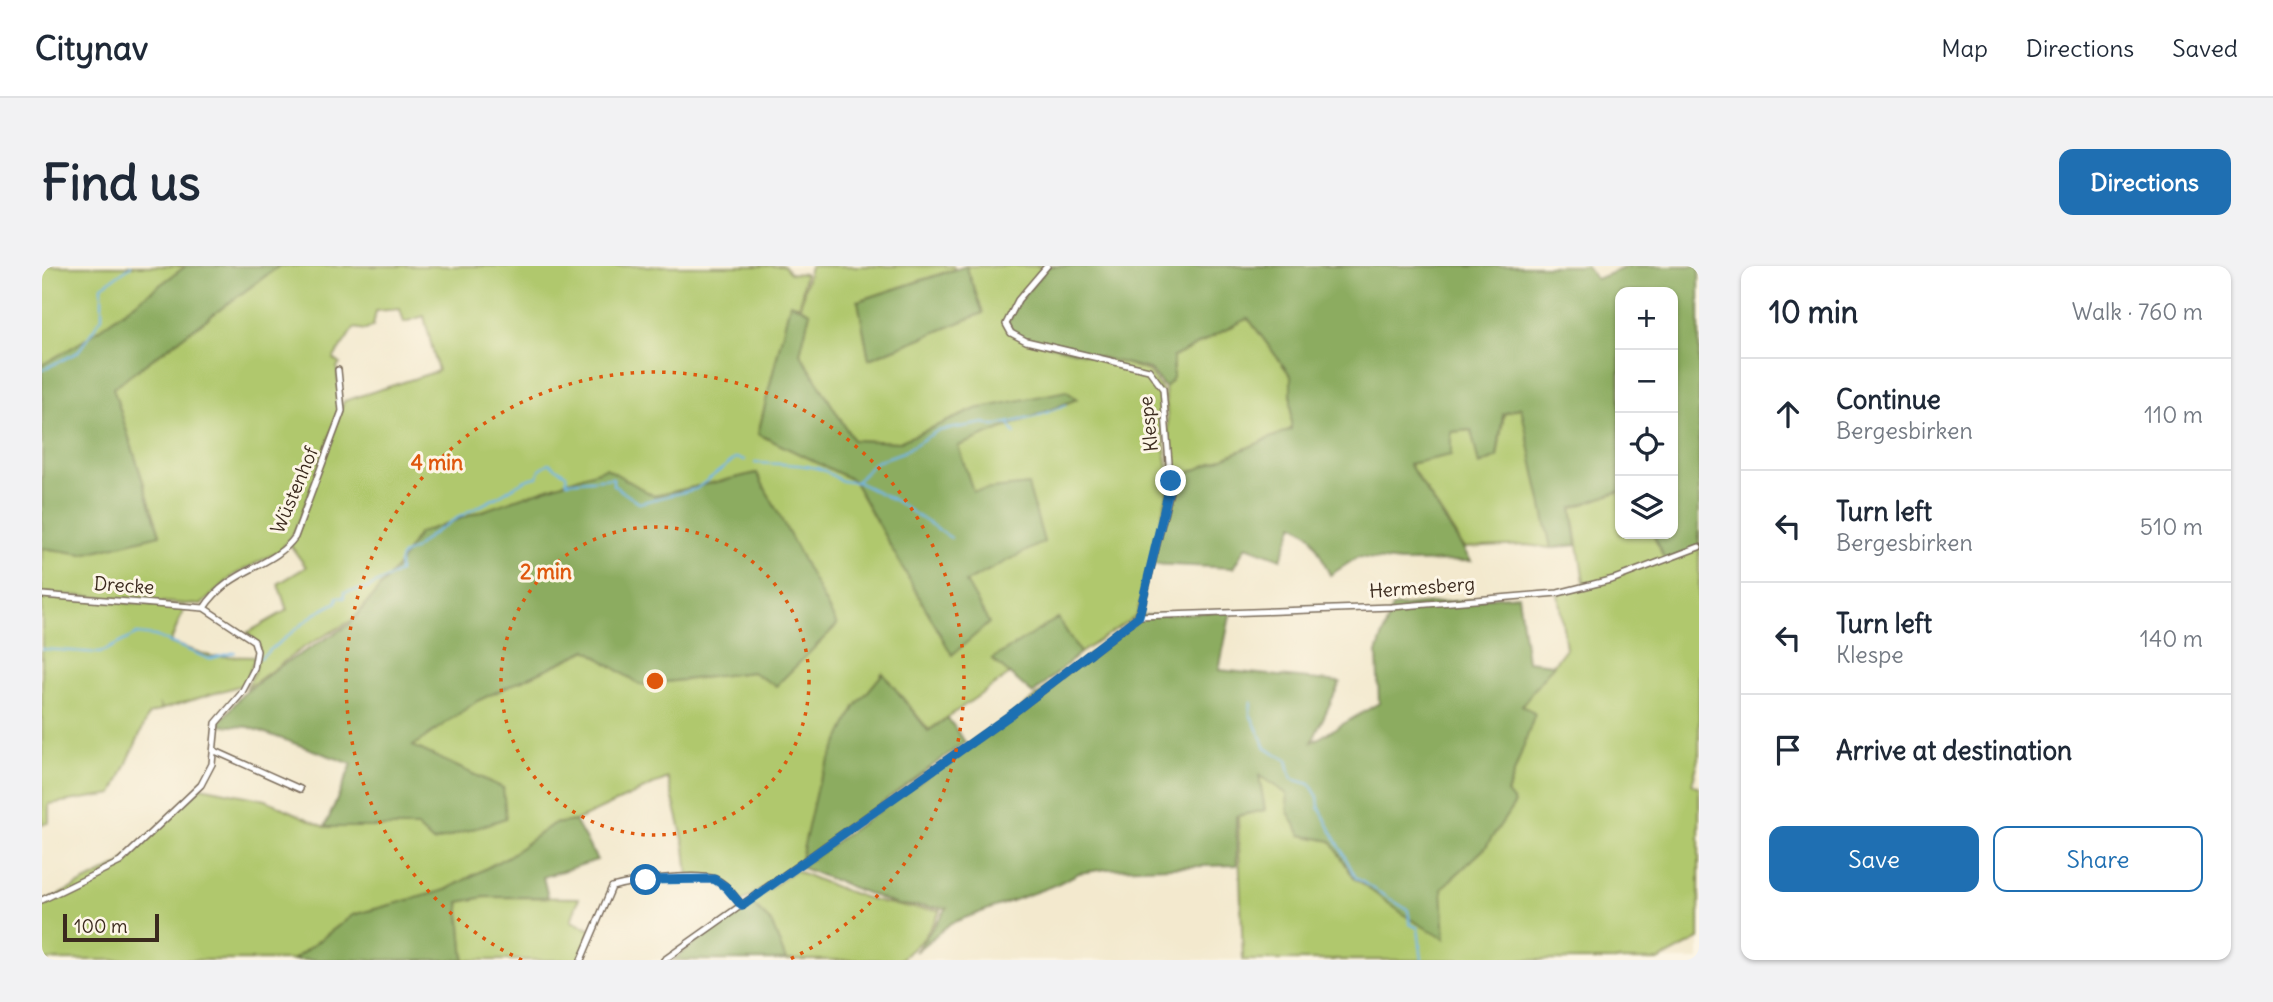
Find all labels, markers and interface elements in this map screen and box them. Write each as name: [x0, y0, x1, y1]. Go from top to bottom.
text: Citynav: [35, 27, 148, 69]
text: Map: [1941, 33, 1988, 63]
text: Directions: [2026, 33, 2134, 63]
text: Saved: [2172, 33, 2238, 63]
button: Directions: [2059, 149, 2231, 215]
text: Find us: [42, 152, 200, 213]
map controls: [1615, 287, 1678, 539]
button: +: [1615, 287, 1678, 350]
text: 10 min: [1769, 293, 1858, 331]
text: Walk · 760 m: [2072, 297, 2203, 326]
button: −: [1615, 350, 1678, 413]
text: Continue: [1836, 383, 1941, 416]
street label: Klespe: [1133, 395, 1163, 453]
icon: ahead: [1769, 395, 1807, 433]
text: 110 m: [2144, 400, 2203, 429]
button: locate: [1615, 413, 1678, 476]
text: Bergesbirken: [1836, 416, 1973, 445]
street label: Wüstenhof: [265, 442, 323, 537]
text: 4 min: [411, 449, 463, 476]
route end: [1155, 465, 1186, 496]
button: layers: [1615, 476, 1678, 539]
text: Turn left: [1836, 495, 1932, 528]
icon: left: [1769, 507, 1807, 545]
text: 510 m: [2140, 512, 2203, 541]
text: Bergesbirken: [1836, 528, 1973, 557]
text: 2 min: [520, 558, 572, 585]
street label: Drecke: [93, 571, 155, 599]
street label: Hermesberg: [1368, 571, 1476, 603]
text: Turn left: [1836, 607, 1932, 640]
icon: left: [1769, 619, 1807, 657]
text: 140 m: [2140, 624, 2203, 653]
text: Klespe: [1836, 640, 1904, 669]
centre of rings: [643, 669, 667, 693]
icon: arrive: [1769, 731, 1807, 769]
text: Arrive at destination: [1836, 734, 2072, 767]
button: Save: [1769, 826, 1979, 892]
button: Share: [1993, 826, 2203, 892]
route start: [630, 864, 661, 895]
scale bar: [63, 911, 159, 943]
text: 100 m: [74, 914, 128, 938]

